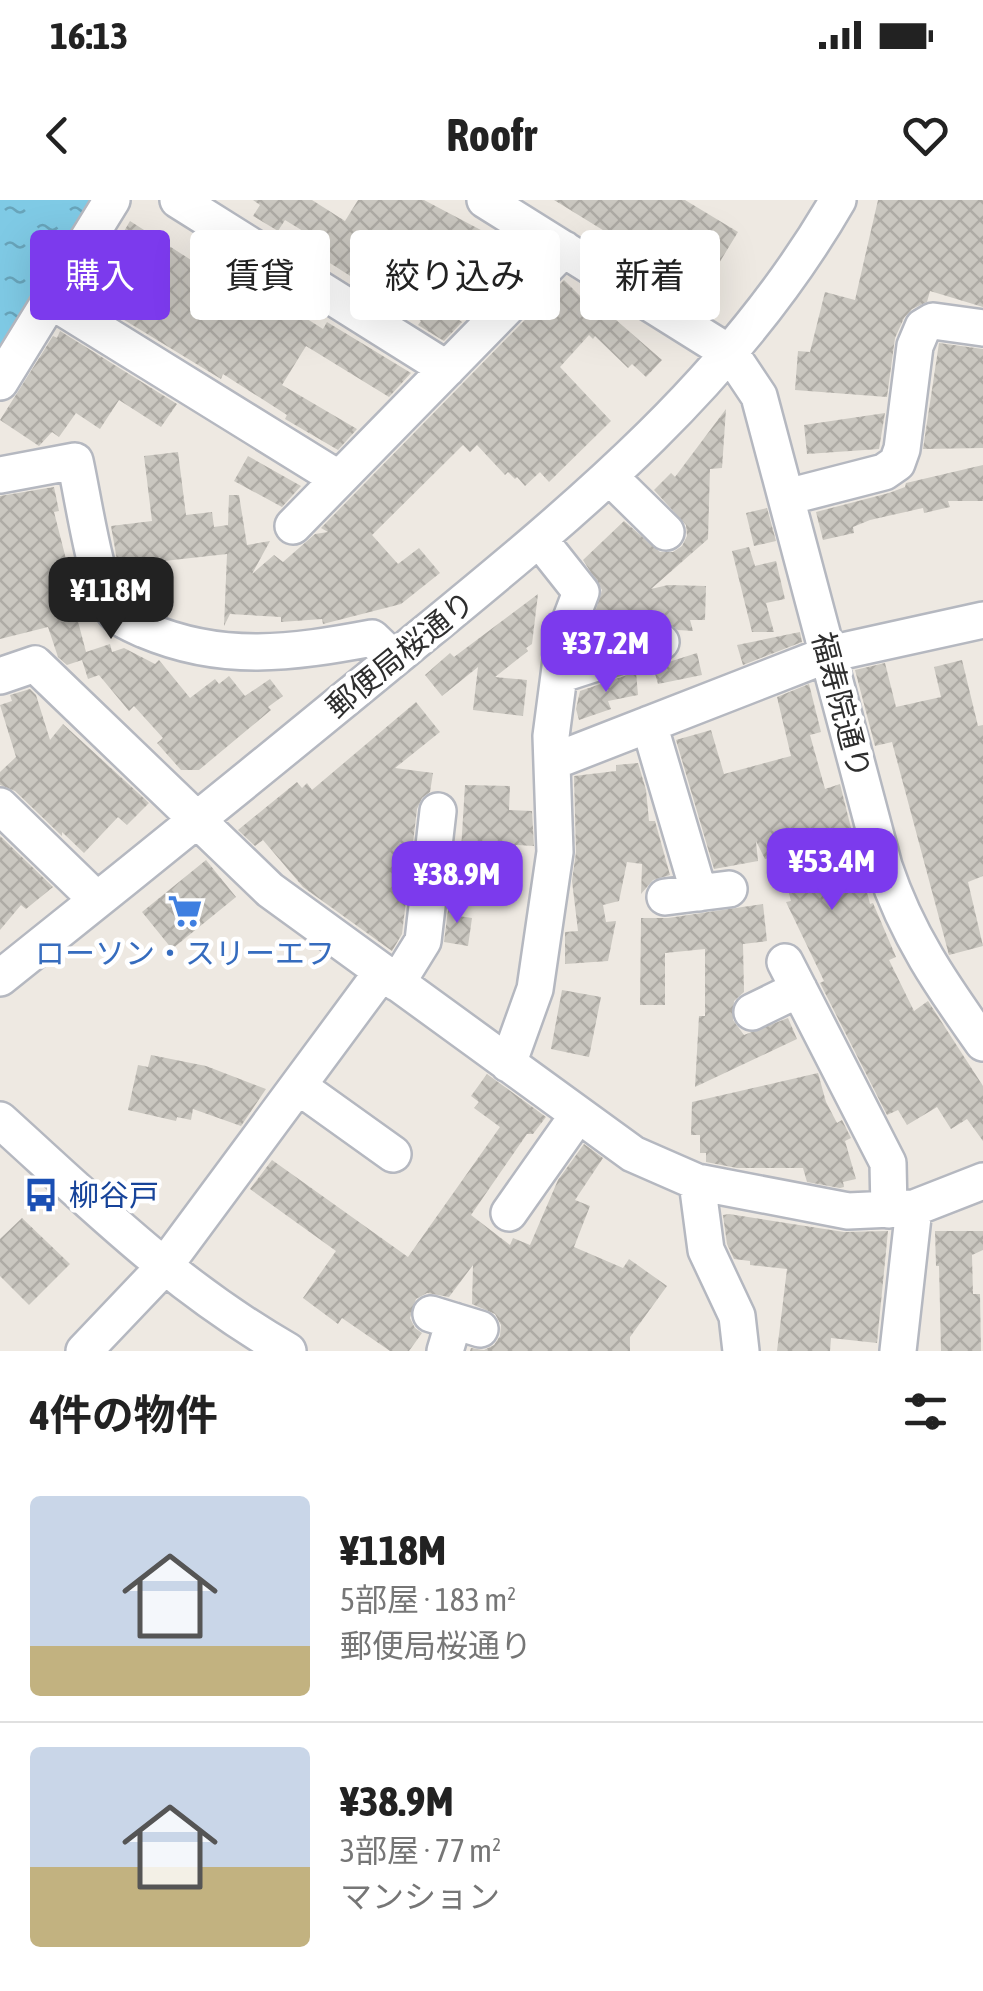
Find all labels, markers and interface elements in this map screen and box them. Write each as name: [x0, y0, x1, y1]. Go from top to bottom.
text: 16:13: [50, 14, 128, 57]
icon: back: [30, 108, 85, 163]
icon: heart: [898, 108, 953, 163]
text: Roofr: [446, 109, 537, 161]
chip: 購入: [30, 230, 170, 320]
chip: 賃貸: [190, 230, 330, 320]
chip: 絞り込み: [350, 230, 560, 320]
chip: 新着: [580, 230, 720, 320]
pin: ¥118M: [41, 557, 181, 642]
text: ¥118M: [71, 571, 151, 608]
street label: 郵便局桜通り: [319, 584, 481, 724]
pin: ¥37.2M: [525, 610, 687, 695]
text: ¥37.2M: [563, 624, 649, 661]
street label: 福寿院通り: [806, 628, 878, 782]
pin: ¥53.4M: [751, 828, 913, 913]
pin: ¥38.9M: [376, 841, 538, 926]
text: ¥53.4M: [789, 842, 875, 879]
text: ¥38.9M: [414, 855, 500, 892]
supermarket icon: ローソン・スリーエフ: [166, 892, 204, 930]
place label: ローソン・スリーエフ: [35, 936, 335, 970]
bus stop icon: 柳谷戸: [22, 1176, 60, 1214]
place label: 柳谷戸: [69, 1178, 159, 1212]
icon: filters: [898, 1384, 953, 1439]
text: 4件の物件: [30, 1391, 218, 1439]
text: ¥118M: [340, 1526, 446, 1574]
icon: home: [110, 1536, 230, 1656]
text: 5部屋 · 183 m²: [340, 1581, 516, 1618]
text: 郵便局桜通り: [340, 1627, 532, 1664]
text: ¥38.9M: [340, 1777, 454, 1825]
icon: home: [110, 1787, 230, 1907]
text: 3部屋 · 77 m²: [340, 1832, 501, 1869]
text: マンション: [340, 1878, 500, 1915]

